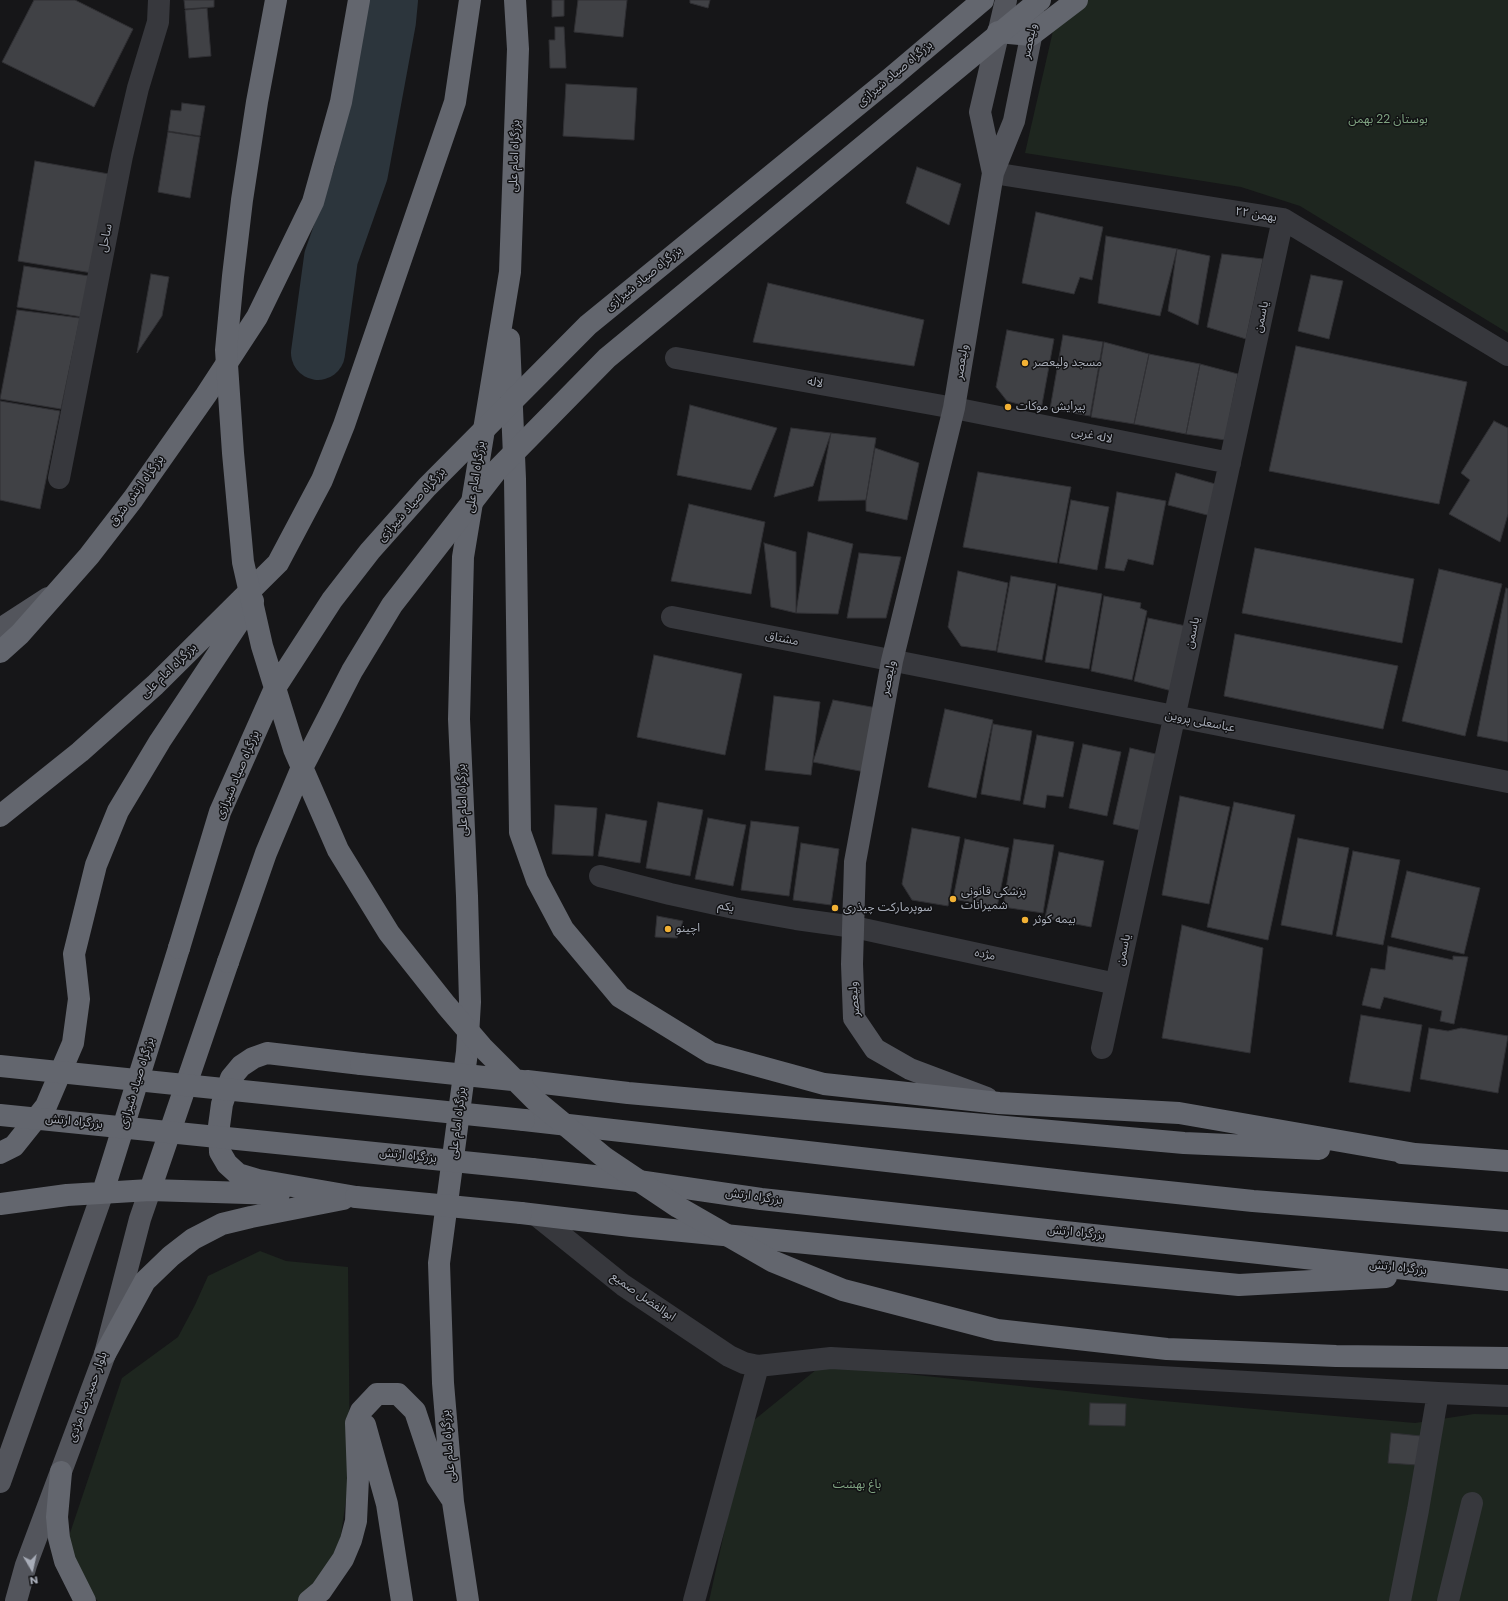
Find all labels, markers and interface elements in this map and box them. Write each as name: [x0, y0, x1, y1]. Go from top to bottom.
street label: ولیعصر: [1019, 22, 1041, 60]
street label: بزرگراه صیاد شیرازی: [854, 38, 936, 110]
park label: بوستان 22 بهمن: [1348, 113, 1428, 127]
street label: بزرگراه امام علی: [507, 120, 523, 192]
street label: ۲۲ بهمن: [1234, 205, 1278, 225]
street label: ساحل: [96, 223, 116, 253]
street label: بزرگراه صیاد شیرازی: [603, 244, 685, 314]
street label: یاسمن: [1252, 300, 1272, 334]
street label: ولیعصر: [952, 343, 972, 381]
place label: مسجد ولیعصر: [1033, 356, 1102, 370]
marker: مسجد ولیعصر: [1020, 358, 1030, 368]
street label: لاله: [806, 375, 824, 391]
place label: پیرایش موکات: [1016, 400, 1086, 414]
marker: پیرایش موکات: [1003, 402, 1013, 412]
street label: لاله غربی: [1070, 425, 1114, 447]
street label: بزرگراه امام علی: [463, 440, 489, 514]
street label: بزرگراه ارتش شرق: [106, 453, 168, 529]
street label: بزرگراه صیاد شیرازی: [375, 465, 449, 545]
street label: یاسمن: [1183, 616, 1203, 650]
street label: مشتاق: [764, 629, 800, 649]
street label: بزرگراه امام علی: [138, 641, 200, 701]
street label: ولیعصر: [879, 659, 899, 697]
street label: عباسعلی پروین: [1164, 708, 1236, 736]
street label: بزرگراه صیاد شیرازی: [213, 729, 263, 821]
street label: بزرگراه امام علی: [455, 764, 471, 836]
place label: پزشکی قانونی شمیرانات: [961, 885, 1026, 913]
marker: پزشکی قانونی شمیرانات: [948, 894, 958, 904]
street label: یکم: [716, 898, 736, 916]
place label: سوپرمارکت چیذری: [843, 901, 932, 915]
marker: سوپرمارکت چیذری: [830, 903, 840, 913]
place label: بیمه کوثر: [1033, 913, 1076, 927]
marker: بیمه کوثر: [1020, 915, 1030, 925]
place label: اچینو: [676, 922, 700, 936]
marker: اچینو: [663, 924, 673, 934]
street label: یاسمن: [1114, 933, 1134, 967]
street label: مژده: [973, 946, 997, 964]
street label: ولیعصر: [846, 981, 864, 1017]
street label: بزرگراه صیاد شیرازی: [116, 1036, 158, 1130]
street label: بزرگراه امام علی: [446, 1086, 470, 1160]
street label: بزرگراه ارتش: [44, 1112, 104, 1132]
street label: بزرگراه ارتش: [378, 1146, 438, 1166]
street label: بزرگراه ارتش: [724, 1186, 784, 1208]
street label: بزرگراه ارتش: [1046, 1223, 1106, 1243]
street label: بزرگراه ارتش: [1368, 1258, 1428, 1278]
street label: ابوالفضل صمیع: [608, 1269, 678, 1325]
street label: بلوار حمیدرضا مژدی: [65, 1350, 111, 1444]
street label: بزرگراه امام علی: [439, 1409, 459, 1483]
park label: باغ بهشت: [833, 1478, 881, 1492]
north arrow: [12, 1549, 52, 1589]
text: N: [29, 1572, 39, 1589]

